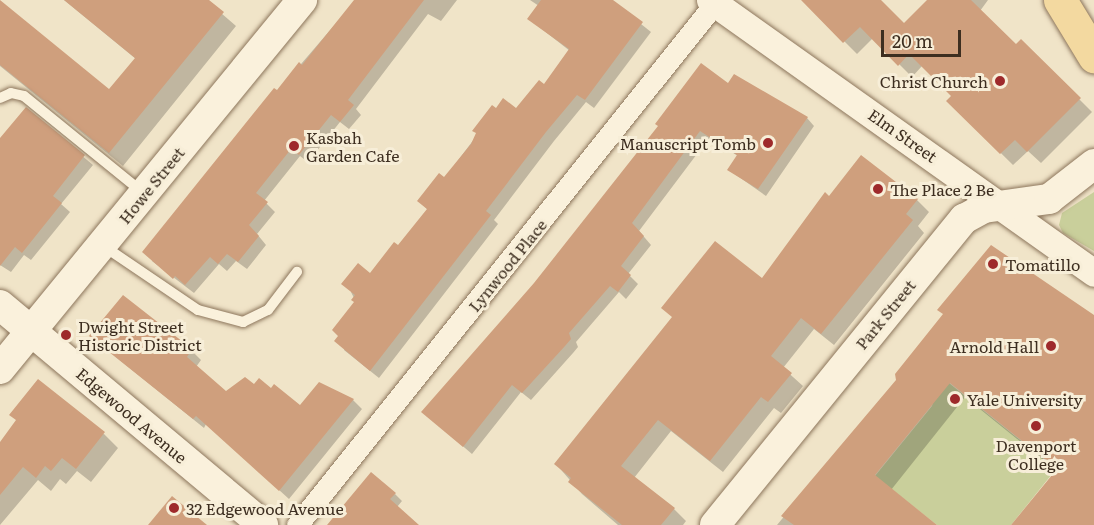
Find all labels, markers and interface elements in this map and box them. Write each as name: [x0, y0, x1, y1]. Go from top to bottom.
scale bar: [884, 18, 964, 56]
text: 20 m: [892, 27, 933, 54]
place label: Christ Church: [880, 71, 988, 91]
marker: Christ Church: [993, 74, 1007, 88]
street label: Elm Street: [865, 104, 941, 166]
place label: Kasbah Garden Cafe: [306, 127, 399, 165]
place label: Manuscript Tomb: [619, 133, 756, 153]
marker: Manuscript Tomb: [761, 136, 775, 150]
marker: Kasbah Garden Cafe: [287, 139, 301, 153]
street label: Howe Street: [114, 143, 188, 227]
place label: The Place 2 Be: [890, 179, 994, 199]
marker: The Place 2 Be: [871, 182, 885, 196]
street label: Lynwood Place: [464, 215, 550, 315]
place label: Tomatillo: [1005, 254, 1080, 274]
marker: Tomatillo: [986, 257, 1000, 271]
street label: Park Street: [851, 275, 919, 353]
place label: Dwight Street Historic District: [78, 316, 202, 354]
marker: Dwight Street Historic District: [59, 328, 73, 342]
place label: Arnold Hall: [949, 336, 1039, 356]
marker: Arnold Hall: [1044, 339, 1058, 353]
street label: Edgewood Avenue: [73, 363, 191, 467]
place label: Yale University: [967, 389, 1083, 409]
marker: Yale University: [948, 392, 962, 406]
marker: Davenport College: [1029, 419, 1043, 433]
place label: Davenport College: [996, 435, 1076, 473]
place label: 32 Edgewood Avenue: [186, 498, 344, 518]
marker: 32 Edgewood Avenue: [167, 501, 181, 515]

